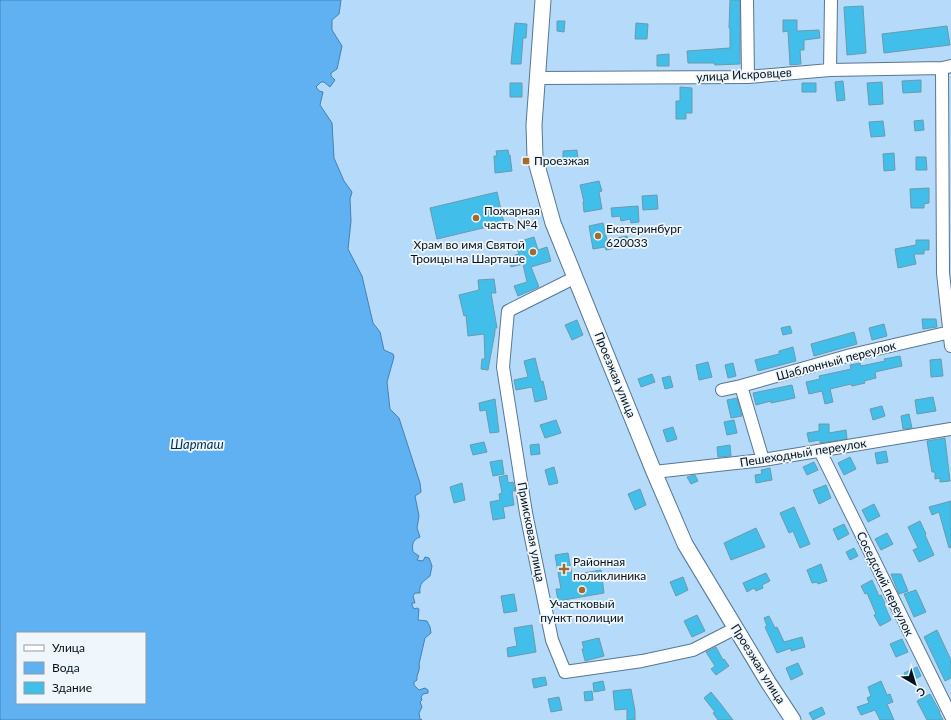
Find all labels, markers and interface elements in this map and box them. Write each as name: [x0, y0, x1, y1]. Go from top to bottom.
street label: улица Искровцев: [696, 65, 792, 84]
place label: Проезжая: [534, 153, 589, 168]
marker: Проезжая: [521, 156, 531, 166]
place label: Пожарная часть №4: [484, 203, 540, 232]
marker: Пожарная часть №4: [471, 213, 481, 223]
place label: Екатеринбург 620033: [606, 221, 682, 250]
marker: Екатеринбург 620033: [593, 231, 603, 241]
place label: Храм во имя Святой Троицы на Шарташе: [411, 237, 525, 266]
marker: Храм во имя Святой Троицы на Шарташе: [528, 247, 538, 257]
street label: Проезжая улица: [591, 330, 639, 420]
street label: Шаблонный переулок: [774, 337, 898, 384]
street label: Пешеходный переулок: [739, 435, 868, 470]
water label: Шарташ: [170, 436, 224, 452]
street label: Приисковая улица: [514, 481, 549, 583]
street label: Соседский переулок: [854, 529, 918, 639]
place label: Районная поликлиника: [573, 554, 646, 583]
marker: Районная поликлиника: [558, 563, 570, 575]
marker: Участковый пункт полиции: [577, 585, 587, 595]
place label: Участковый пункт полиции: [540, 596, 624, 625]
street label: Проезжая улица: [728, 621, 789, 706]
legend: [16, 632, 146, 704]
text: Улица: [52, 640, 85, 655]
text: Вода: [52, 660, 80, 675]
north arrow: [895, 664, 935, 704]
text: Здание: [52, 680, 92, 695]
text: С: [914, 685, 928, 700]

